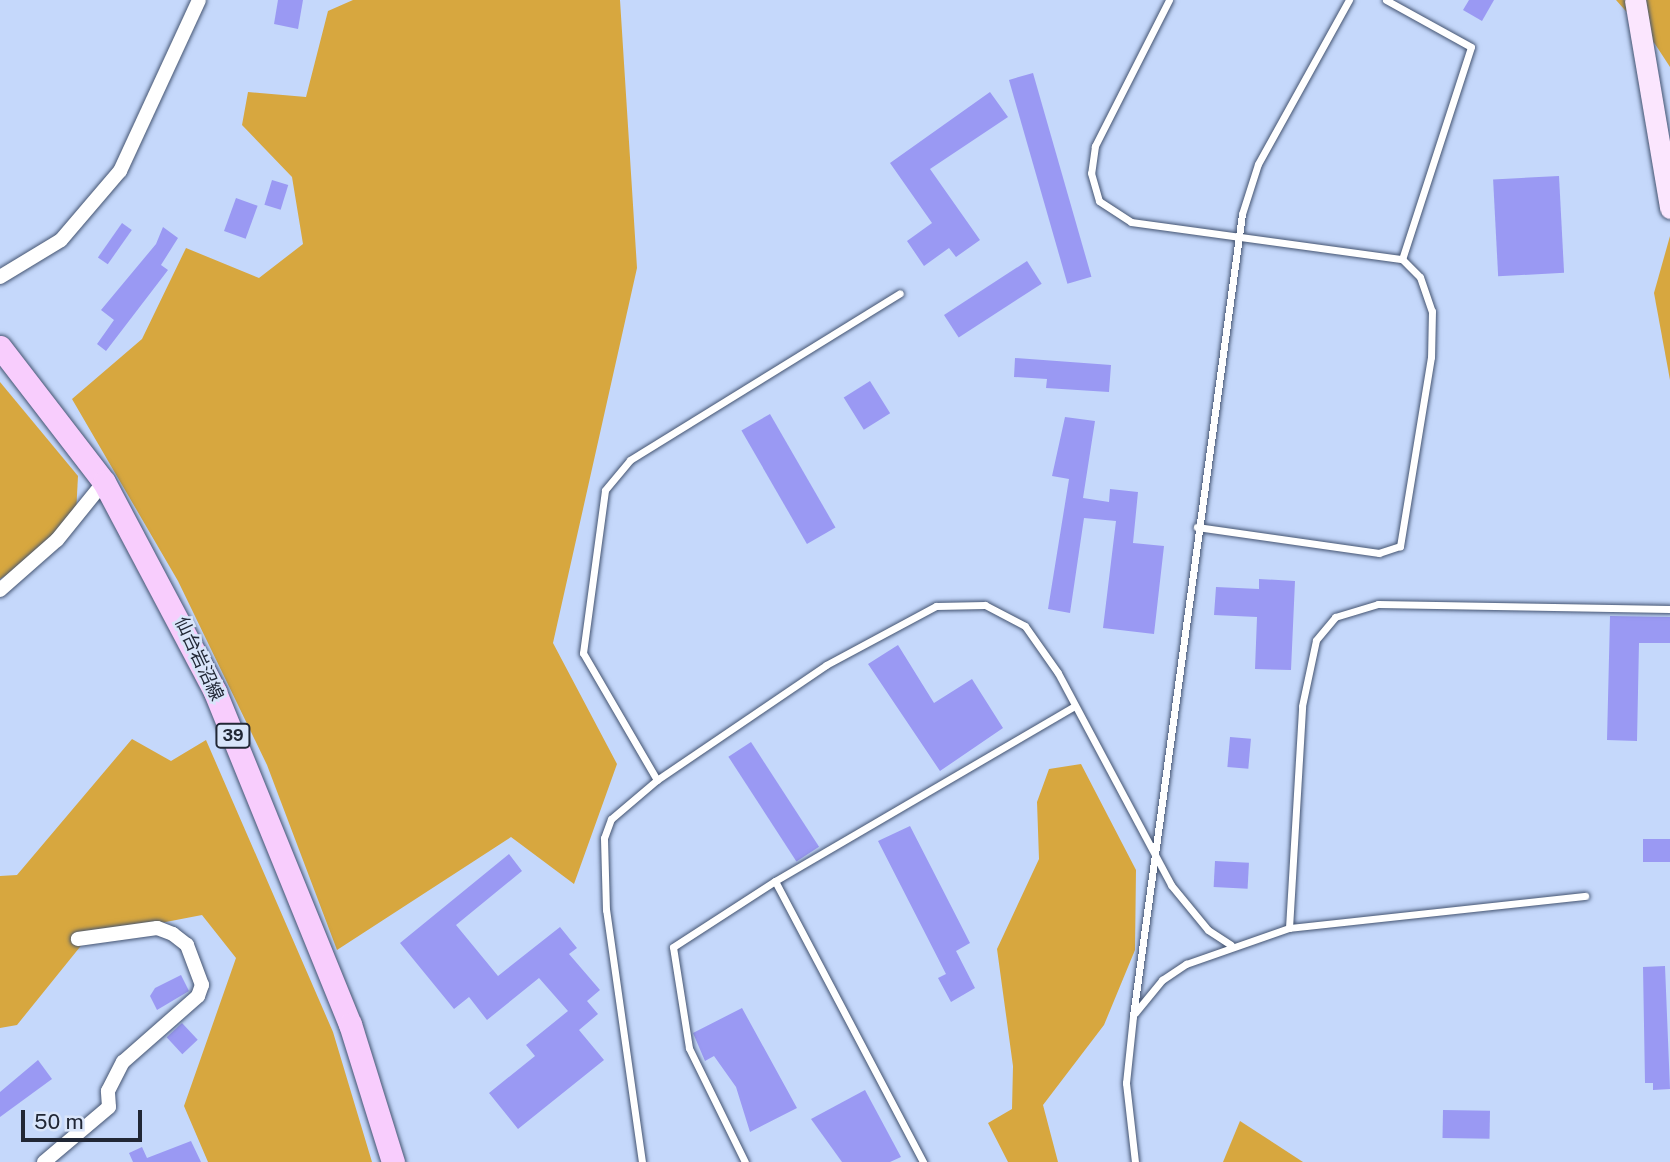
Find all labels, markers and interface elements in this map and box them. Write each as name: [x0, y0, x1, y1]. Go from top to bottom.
street label: 仙台岩沼線: [170, 614, 228, 704]
road number: 39: [214, 723, 252, 748]
scale bar: [24, 1096, 145, 1140]
text: 50 m: [34, 1109, 84, 1134]

